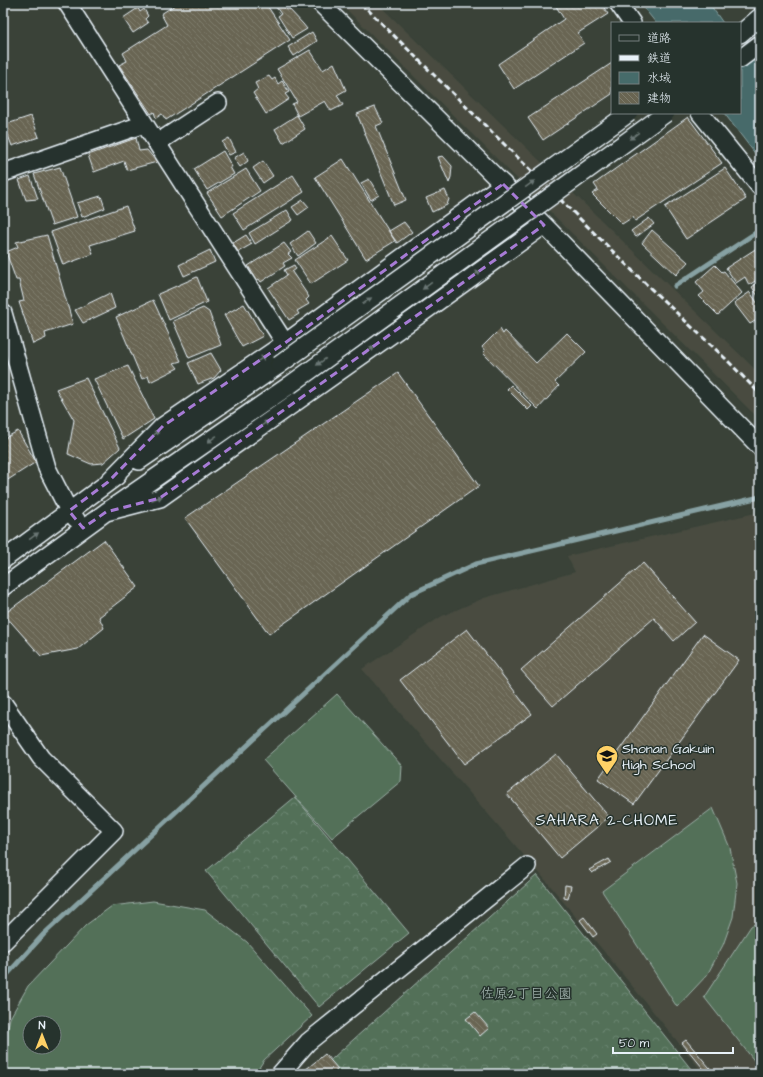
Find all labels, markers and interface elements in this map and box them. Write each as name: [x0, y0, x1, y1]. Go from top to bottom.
legend: [611, 22, 741, 114]
text: 道路: [647, 30, 671, 47]
text: 鉄道: [647, 50, 671, 67]
text: 水域: [647, 70, 671, 87]
text: 建物: [647, 90, 671, 107]
one-way arrow: [629, 132, 639, 140]
one-way arrow: [524, 180, 535, 189]
one-way arrow: [471, 270, 481, 278]
one-way arrow: [421, 282, 432, 290]
one-way arrow: [362, 297, 373, 305]
one-way arrow: [365, 346, 375, 354]
one-way arrow: [256, 355, 266, 363]
one-way arrow: [316, 358, 327, 366]
one-way arrow: [259, 420, 269, 428]
one-way arrow: [150, 429, 160, 439]
one-way arrow: [207, 435, 218, 443]
one-way arrow: [151, 494, 163, 501]
one-way arrow: [29, 532, 40, 541]
place label: Shonan Gakuin High School: [622, 739, 714, 775]
school or university icon: Shonan Gakuin High School: [594, 743, 620, 776]
district label: SAHARA 2-CHOME: [536, 810, 678, 831]
park label: 佐原2丁目公園: [480, 984, 572, 1004]
north arrow: [22, 1015, 62, 1055]
text: N: [39, 1018, 46, 1033]
scale bar: [613, 1029, 733, 1055]
text: 50 m: [619, 1035, 650, 1052]

